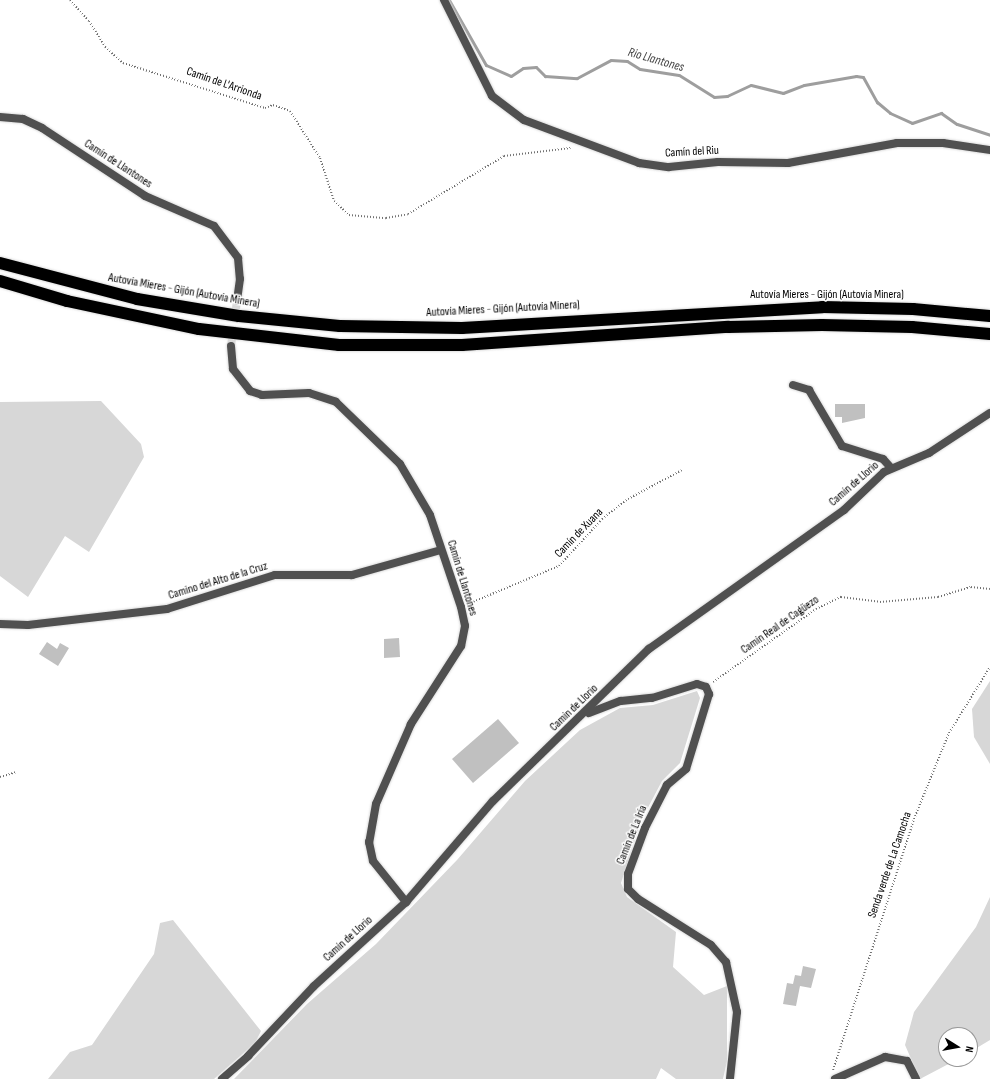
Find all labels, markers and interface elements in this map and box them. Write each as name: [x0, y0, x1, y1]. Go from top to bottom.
water label: Rio Llantones: [626, 45, 686, 75]
street label: Camín de L'Arrionda: [184, 64, 264, 104]
street label: Camín de Llantones: [81, 137, 155, 191]
street label: Camín del Riu: [665, 143, 719, 161]
street label: Autovía Mieres - Gijón (Autovía Minera): [107, 271, 261, 311]
street label: Autovía Mieres - Gijón (Autovía Minera): [750, 288, 904, 302]
street label: Autovía Mieres - Gijón (Autovía Minera): [426, 298, 580, 320]
street label: Camín de Llorio: [826, 458, 882, 510]
street label: Camín de Xuana: [552, 505, 606, 561]
street label: Camín de Llantones: [444, 538, 480, 618]
street label: Camino del Alto de la Cruz: [167, 559, 269, 603]
street label: Camín Real de Cagüezo: [738, 593, 822, 657]
street label: Camín de Llorio: [547, 682, 601, 734]
street label: Camín de La Iría: [614, 803, 650, 867]
street label: Senda verde de La Camocha: [865, 810, 915, 920]
street label: Camín de Llorio: [320, 913, 376, 965]
north arrow: [938, 1027, 978, 1067]
text: N: [962, 1045, 976, 1053]

